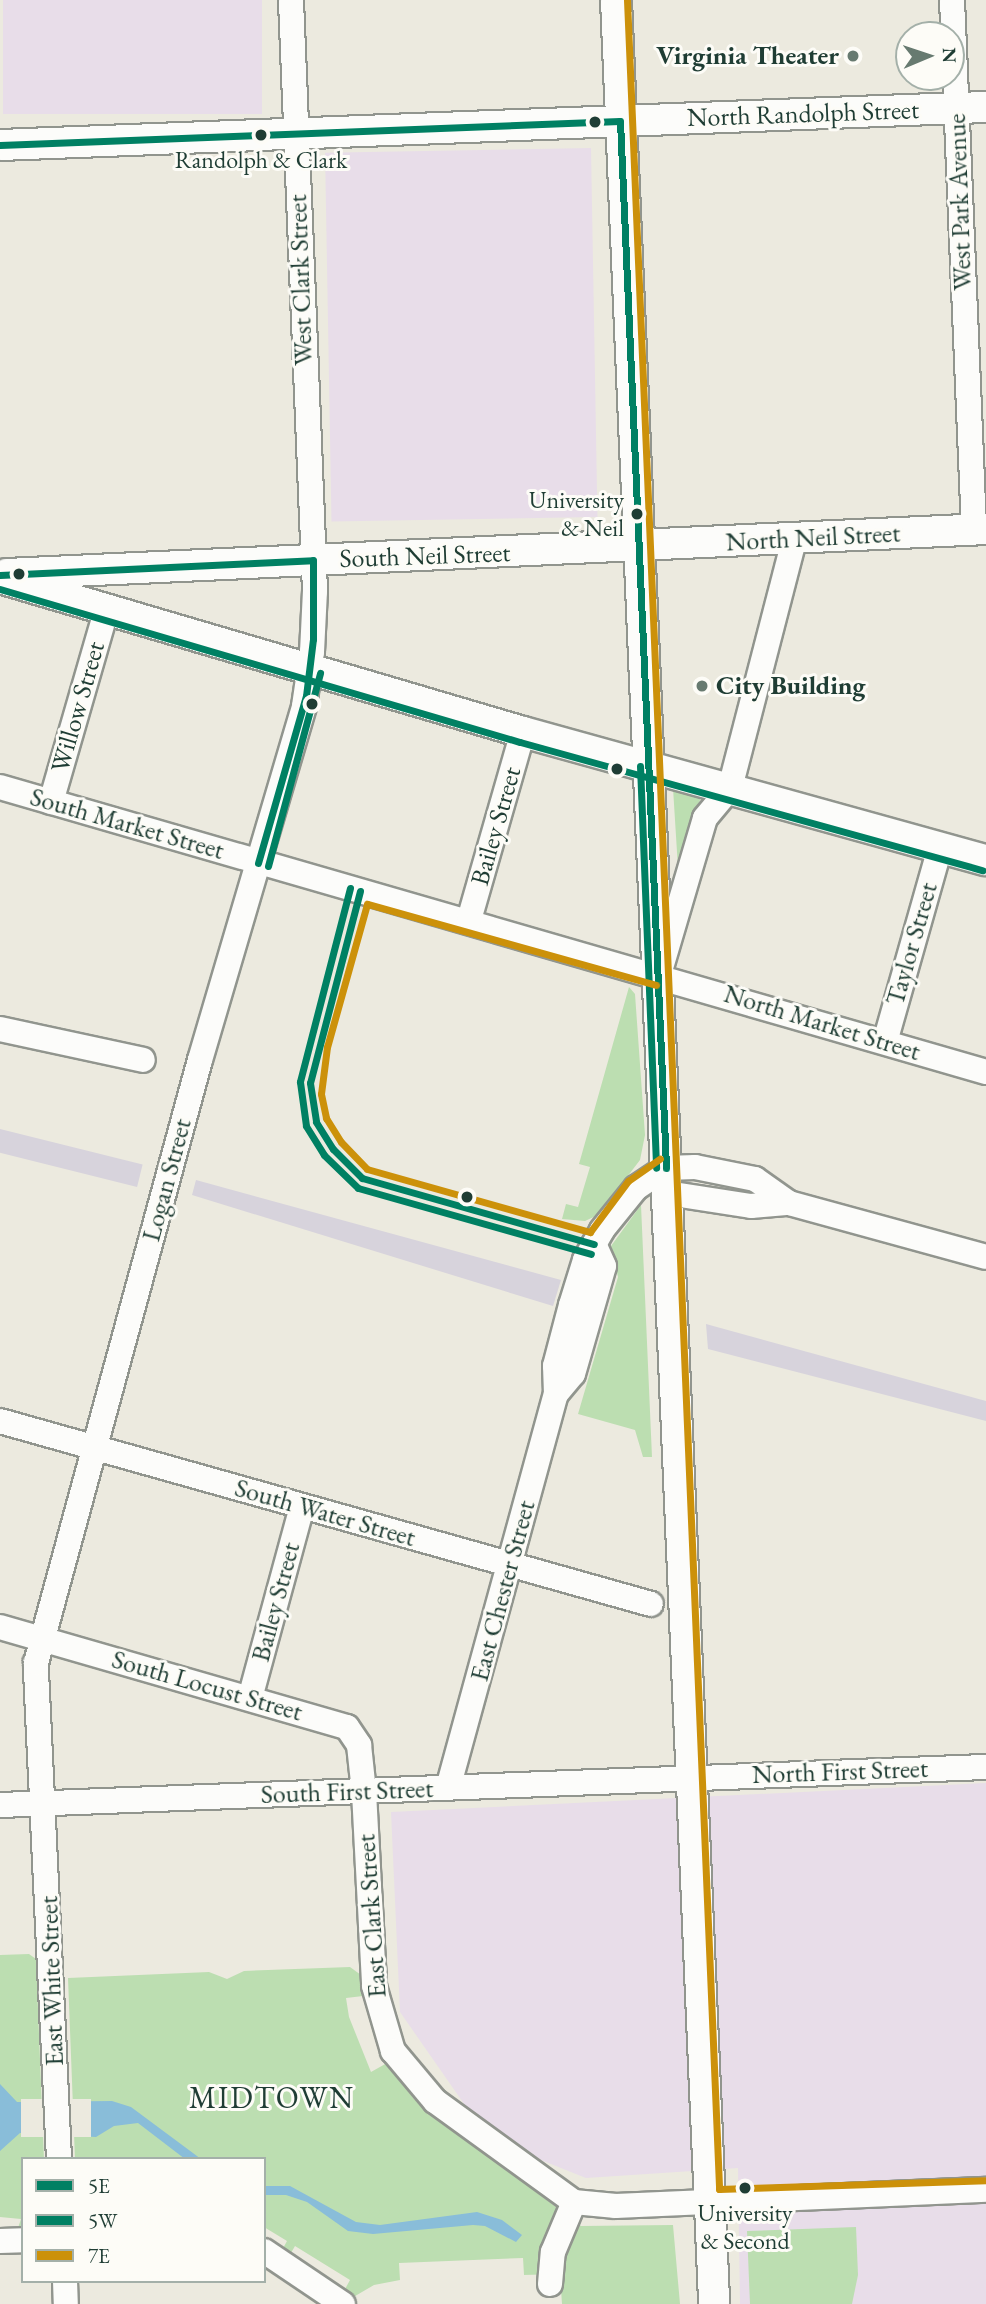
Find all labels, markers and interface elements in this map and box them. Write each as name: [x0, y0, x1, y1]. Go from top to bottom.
north arrow: [895, 21, 965, 91]
place label: Virginia Theater: [656, 40, 839, 72]
text: N: [937, 47, 962, 63]
marker: Virginia Theater: [845, 48, 861, 64]
street label: North Randolph Street: [686, 94, 920, 134]
street label: West Park Avenue: [941, 113, 979, 291]
unlabelled marker: [588, 115, 602, 129]
marker: Randolph & Clark: [254, 128, 268, 142]
place label: Randolph & Clark: [175, 146, 347, 174]
street label: West Clark Street: [282, 194, 320, 366]
place label: University & Neil: [529, 486, 624, 542]
marker: University & Neil: [630, 507, 644, 521]
street label: North Neil Street: [725, 518, 901, 558]
street label: South Neil Street: [339, 537, 511, 575]
unlabelled marker: [12, 567, 26, 581]
street label: Willow Street: [44, 638, 112, 776]
place label: City Building: [716, 670, 866, 702]
marker: City Building: [694, 678, 710, 694]
unlabelled marker: [305, 697, 319, 711]
unlabelled marker: [610, 762, 624, 776]
street label: Bailey Street: [464, 763, 528, 889]
street label: South Market Street: [26, 781, 228, 867]
street label: Taylor Street: [880, 879, 944, 1009]
street label: North Market Street: [720, 978, 924, 1068]
street label: Logan Street: [136, 1115, 198, 1245]
unlabelled marker: [460, 1190, 474, 1204]
street label: South Water Street: [231, 1472, 419, 1554]
street label: East Chester Street: [464, 1497, 542, 1685]
street label: Bailey Street: [245, 1539, 307, 1665]
street label: South Locust Street: [108, 1644, 306, 1728]
street label: North First Street: [751, 1753, 929, 1791]
street label: South First Street: [260, 1773, 434, 1811]
street label: East Clark Street: [351, 1833, 393, 1999]
street label: East White Street: [33, 1895, 71, 2067]
district label: MIDTOWN: [190, 2080, 354, 2116]
legend: [21, 2157, 266, 2283]
text: 5E: [88, 2172, 110, 2199]
marker: University & Second: [738, 2181, 752, 2195]
place label: University & Second: [697, 2199, 793, 2255]
text: 5W: [88, 2207, 117, 2234]
text: 7E: [88, 2242, 110, 2269]

